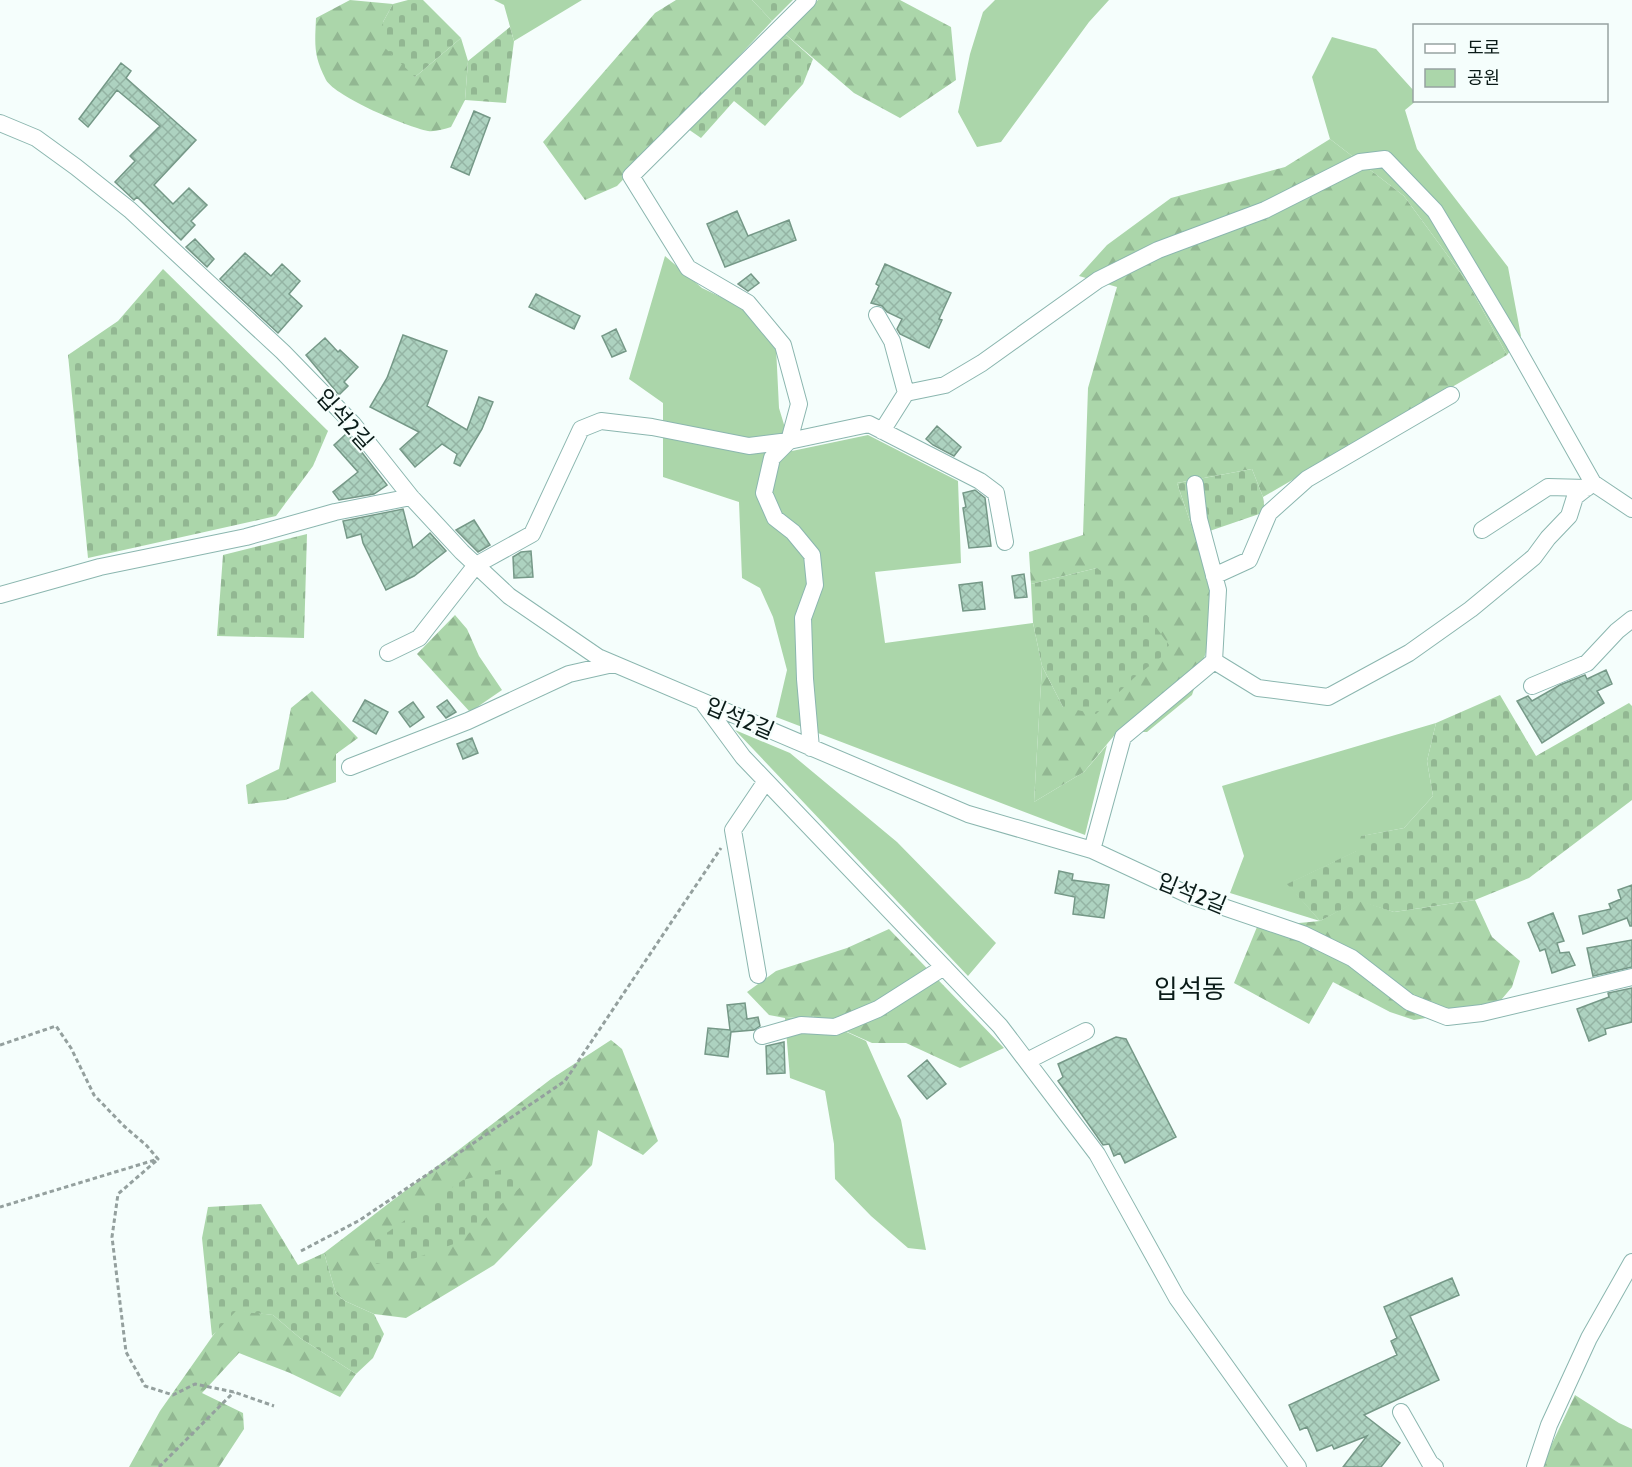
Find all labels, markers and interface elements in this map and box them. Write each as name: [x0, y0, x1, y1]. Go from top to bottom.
legend: [1413, 24, 1608, 102]
text: 도로: [1467, 37, 1500, 59]
text: 공원: [1467, 67, 1500, 89]
street label: 입석2길: [310, 383, 379, 455]
street label: 입석2길: [701, 692, 778, 745]
street label: 입석2길: [1153, 867, 1230, 920]
district label: 입석동: [1154, 973, 1226, 1005]

